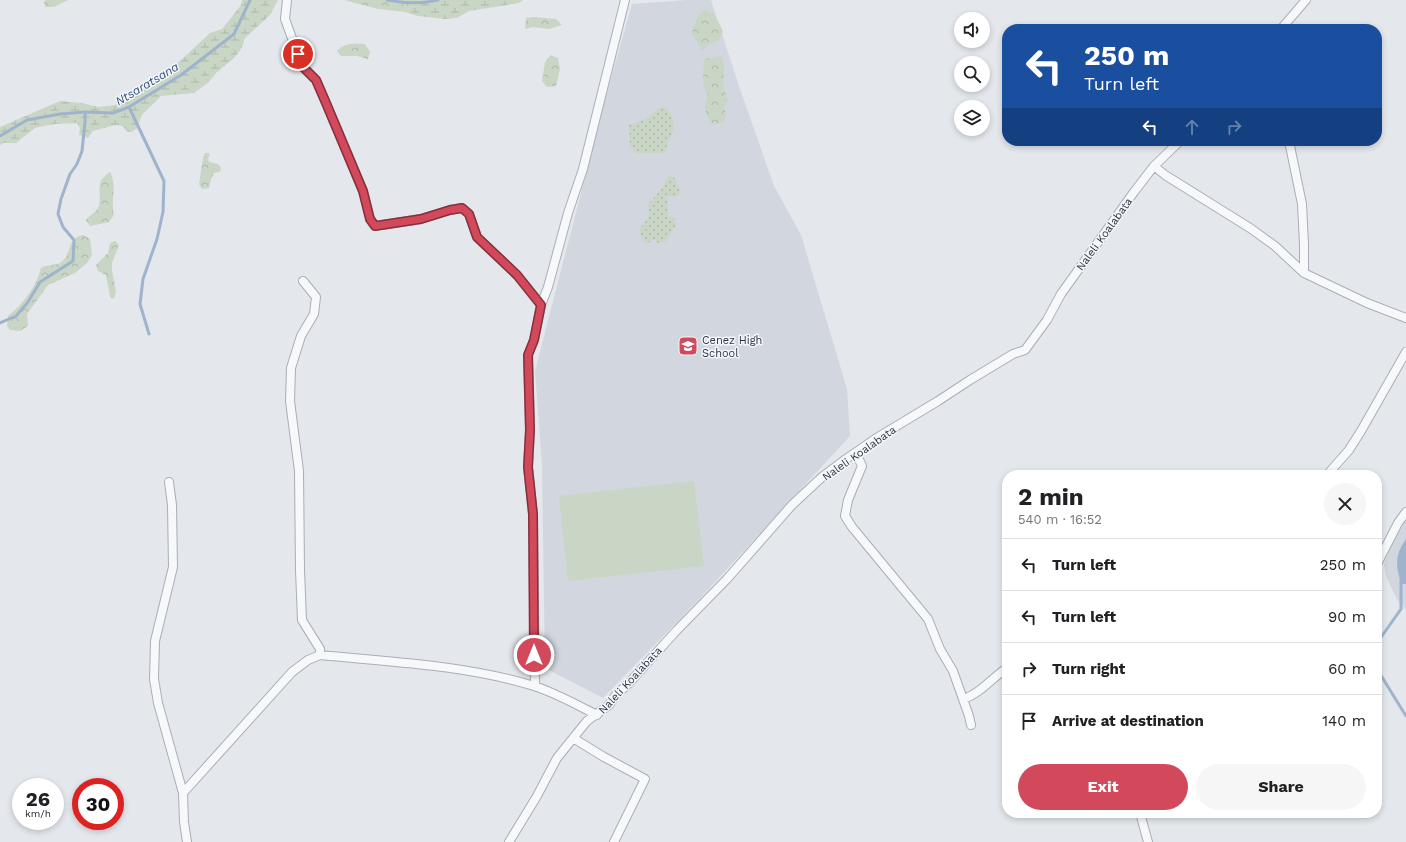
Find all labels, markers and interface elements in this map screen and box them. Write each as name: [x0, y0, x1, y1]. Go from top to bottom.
map controls: [954, 12, 990, 136]
button: sound: [954, 12, 990, 48]
pin: [281, 37, 315, 71]
text: 250 m: [1084, 39, 1169, 72]
icon: left: [1018, 40, 1070, 92]
icon: arrive: [287, 43, 309, 65]
button: search: [954, 56, 990, 92]
water label: Ntsaratsana: [113, 59, 182, 108]
text: Turn left: [1084, 73, 1159, 94]
button: layers: [954, 100, 990, 136]
icon: left: [1139, 116, 1161, 138]
icon: ahead: [1181, 116, 1203, 138]
icon: right: [1223, 116, 1245, 138]
street label: Naleli Koalabata: [1074, 195, 1135, 273]
place label: Cenez High School: [702, 334, 762, 360]
school or university icon: Cenez High School: [677, 335, 699, 357]
street label: Naleli Koalabata: [820, 423, 899, 484]
text: 2 min: [1018, 483, 1084, 511]
button: close: [1324, 483, 1366, 525]
text: 540 m · 16:52: [1018, 512, 1102, 527]
icon: left: [1018, 554, 1040, 576]
text: Turn left: [1052, 556, 1116, 574]
text: 250 m: [1320, 556, 1366, 574]
icon: left: [1018, 606, 1040, 628]
text: Turn left: [1052, 608, 1116, 626]
text: 90 m: [1328, 608, 1366, 626]
position arrow: [513, 634, 555, 676]
street label: Naleli Koalabata: [596, 644, 665, 717]
icon: right: [1018, 658, 1040, 680]
text: Turn right: [1052, 660, 1125, 678]
text: 60 m: [1328, 660, 1366, 678]
icon: arrive: [1018, 710, 1040, 732]
text: Arrive at destination: [1052, 712, 1204, 730]
text: 140 m: [1322, 712, 1366, 730]
button: Exit: [1018, 764, 1188, 810]
button: Share: [1196, 764, 1366, 810]
speed limit sign: 30: [72, 778, 124, 830]
text: 26: [26, 787, 50, 811]
text: km/h: [25, 808, 51, 819]

